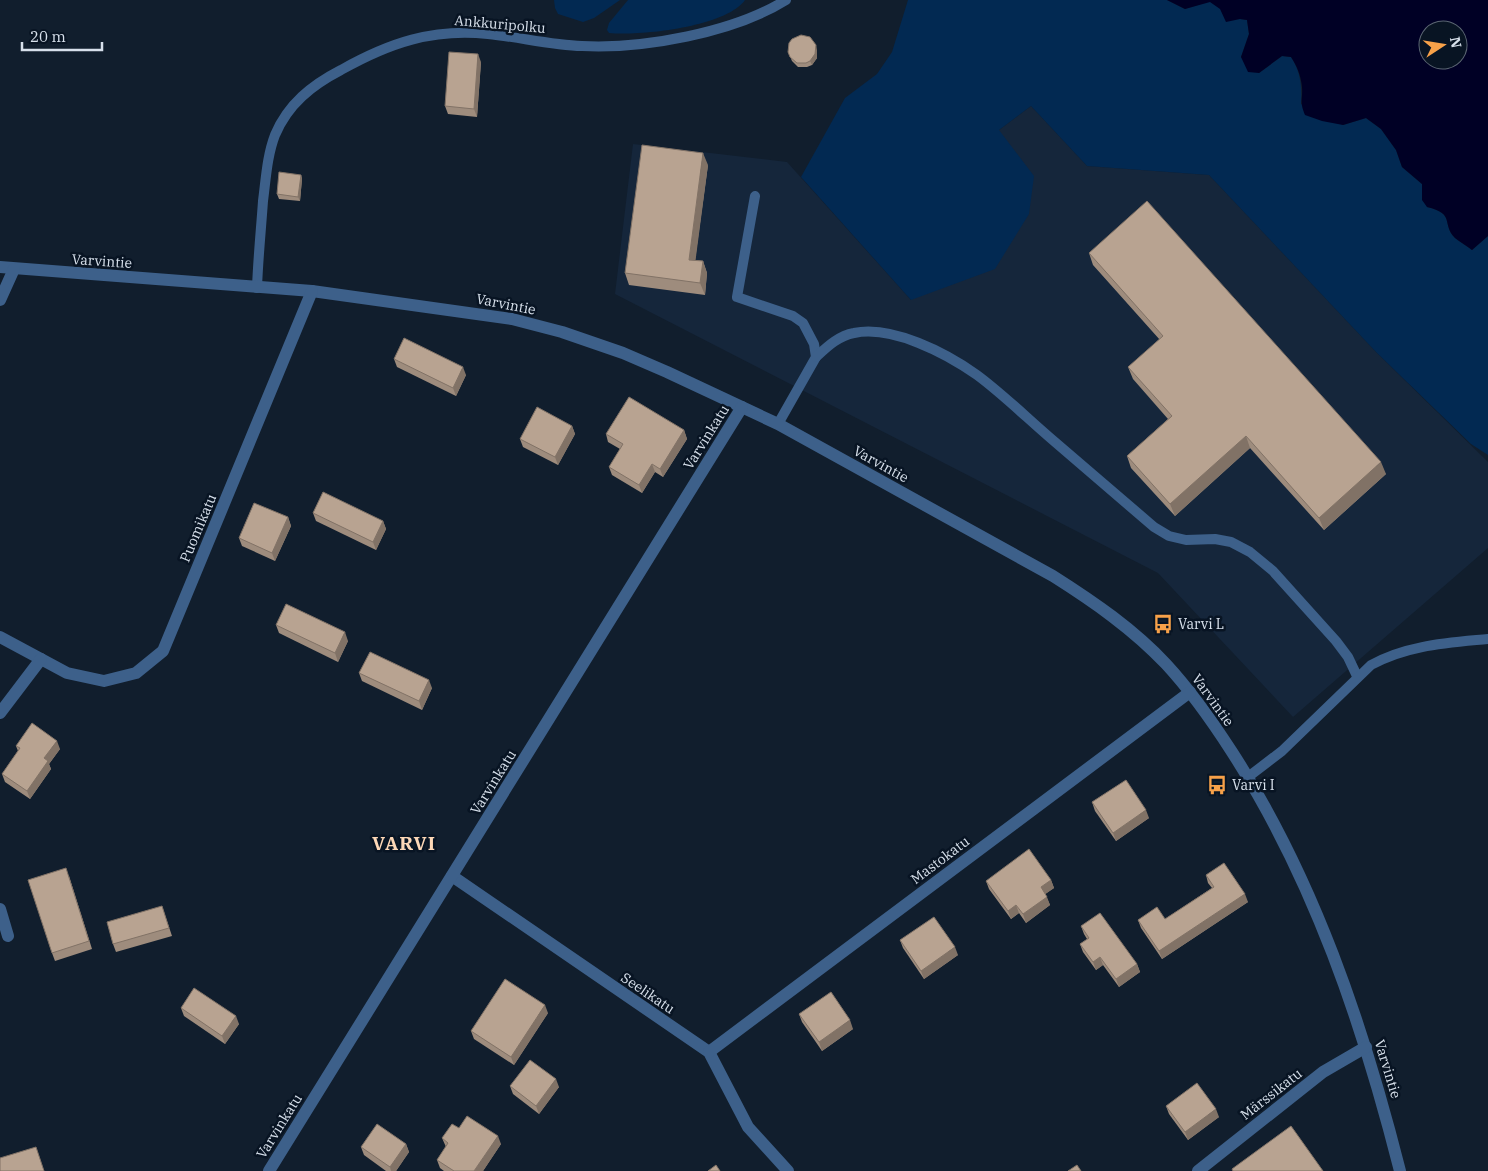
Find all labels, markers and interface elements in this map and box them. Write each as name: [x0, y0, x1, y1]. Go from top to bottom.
street label: Ankkuripolku: [454, 11, 547, 37]
scale bar: [22, 20, 102, 52]
north arrow: [1418, 20, 1468, 70]
text: 20 m: [30, 27, 66, 46]
text: N: [1446, 35, 1466, 50]
street label: Varvintie: [71, 250, 133, 272]
street label: Varvintie: [475, 289, 537, 319]
street label: Varvinkatu: [679, 401, 733, 473]
street label: Varvintie: [850, 442, 912, 486]
street label: Puomikatu: [176, 491, 221, 565]
bus stop icon: Varvi L: [1152, 613, 1174, 635]
place label: Varvi L: [1178, 615, 1224, 633]
street label: Varvintie: [1188, 670, 1238, 730]
street label: Varvinkatu: [466, 746, 520, 818]
bus stop icon: Varvi I: [1206, 774, 1228, 796]
place label: Varvi I: [1232, 776, 1275, 794]
district label: VARVI: [372, 831, 436, 855]
street label: Mastokatu: [907, 832, 973, 888]
street label: Seelikatu: [618, 968, 679, 1018]
street label: Varvintie: [1371, 1038, 1405, 1100]
street label: Märssikatu: [1237, 1064, 1306, 1124]
street label: Varvinkatu: [252, 1090, 306, 1162]

